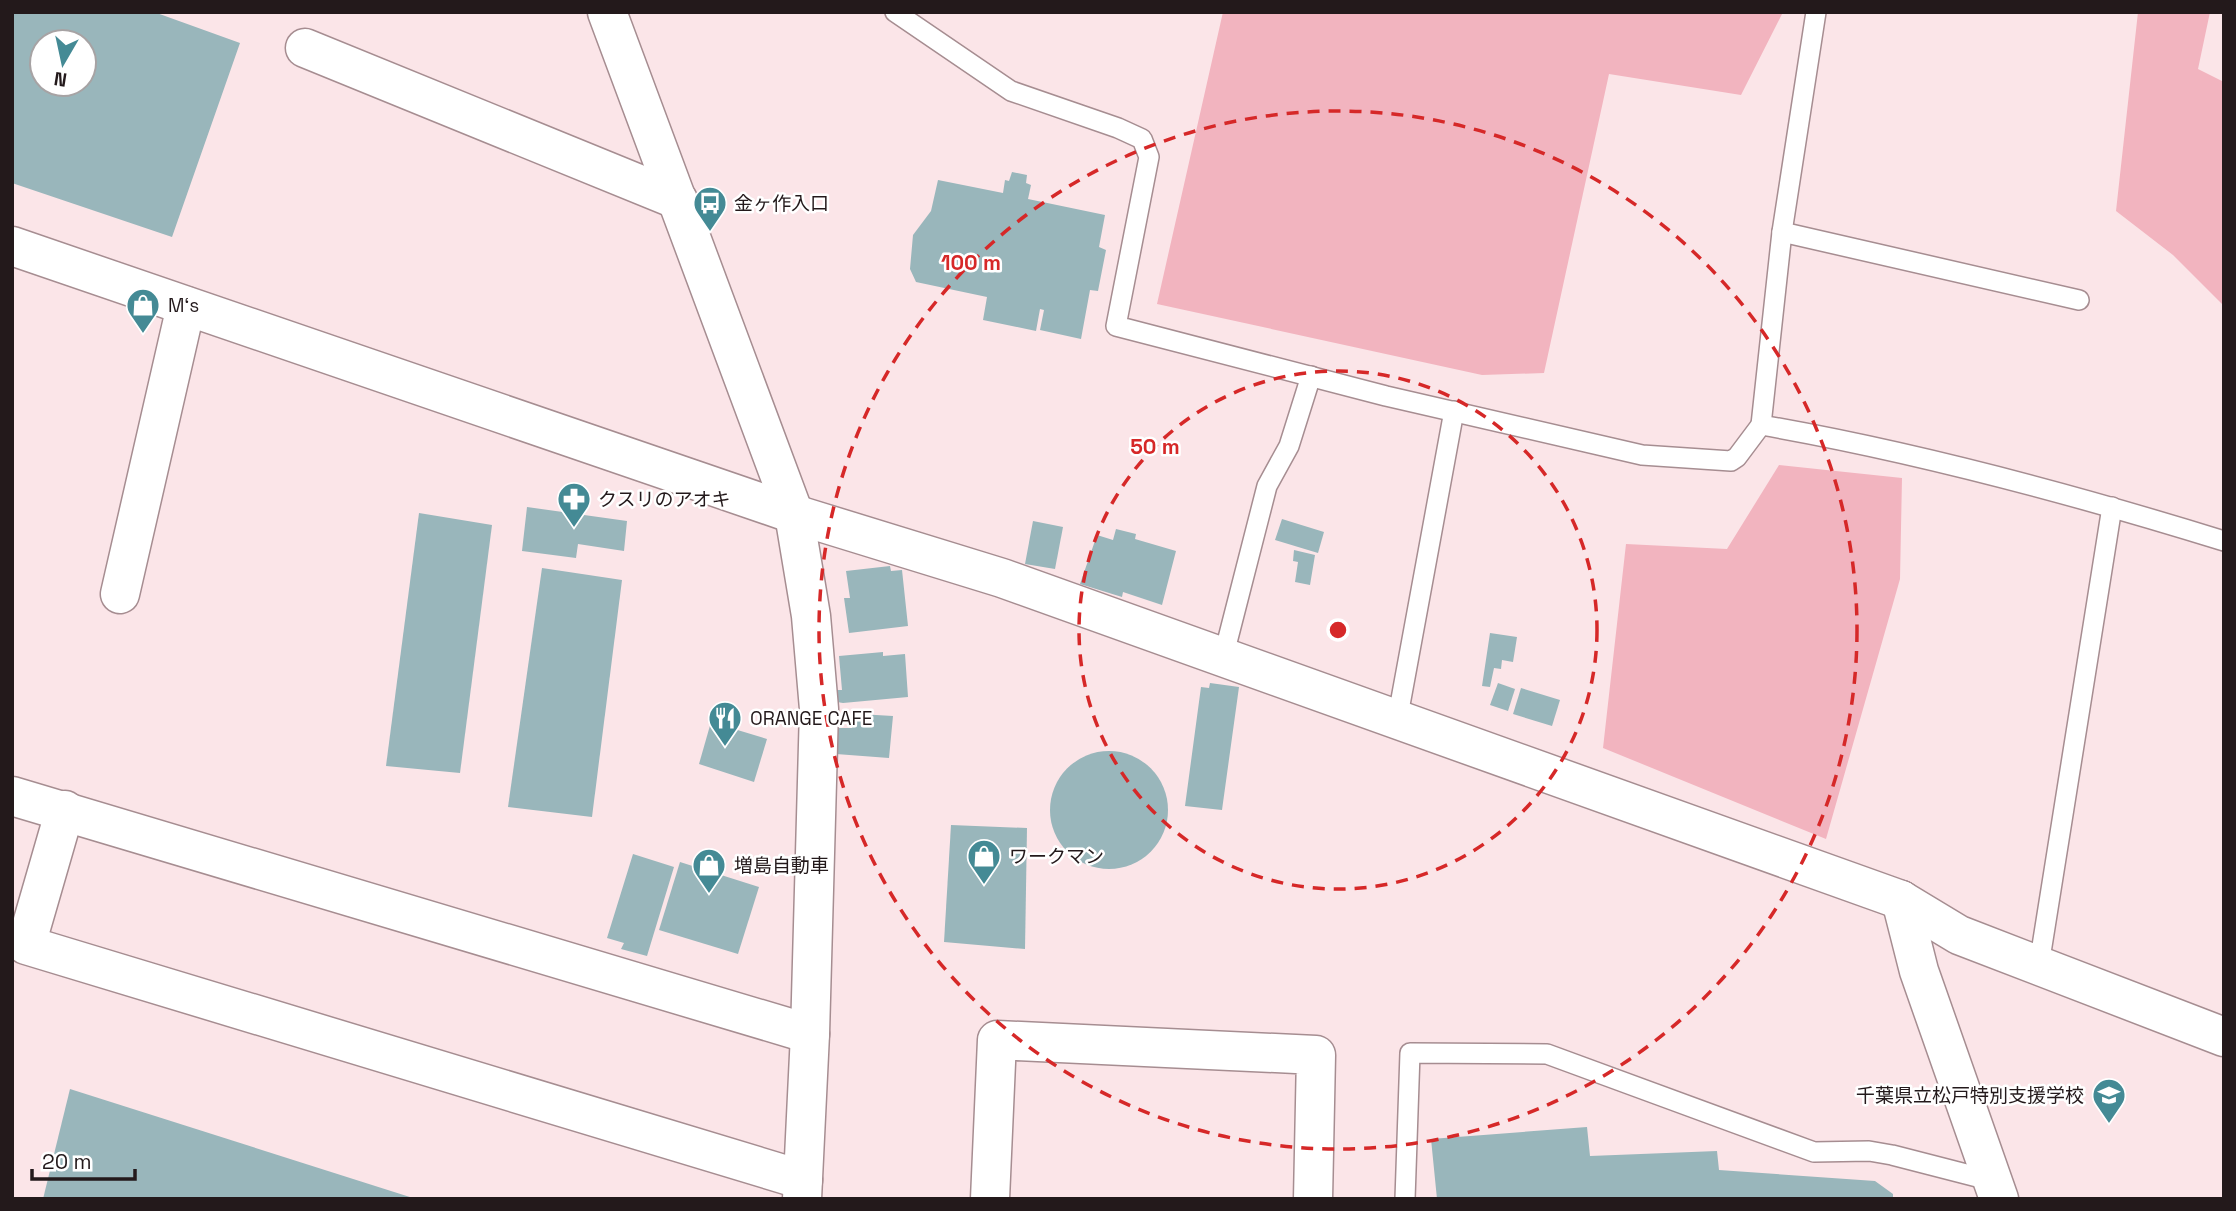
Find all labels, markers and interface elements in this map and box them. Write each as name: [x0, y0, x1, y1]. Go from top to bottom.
north arrow: [28, 28, 98, 98]
text: N: [52, 66, 69, 93]
bus stop icon: 金ヶ作入口: [691, 184, 729, 233]
place label: 金ヶ作入口: [734, 191, 829, 216]
text: 100 m: [941, 249, 1001, 276]
shop icon: M‘s: [124, 286, 162, 335]
place label: M‘s: [168, 293, 199, 318]
text: 50 m: [1130, 433, 1180, 460]
pharmacy icon: クスリのアオキ: [555, 480, 593, 529]
place label: クスリのアオキ: [598, 487, 730, 512]
centre of rings: [1326, 618, 1350, 642]
restaurant icon: ORANGE CAFE: [706, 699, 744, 748]
place label: ORANGE CAFE: [750, 706, 872, 731]
shop icon: ワークマン: [965, 837, 1003, 886]
place label: ワークマン: [1009, 844, 1104, 869]
shop icon: 増島自動車: [690, 846, 728, 895]
place label: 増島自動車: [734, 853, 829, 878]
school or university icon: 千葉県立松戸特別支援学校: [2090, 1076, 2128, 1125]
place label: 千葉県立松戸特別支援学校: [1856, 1083, 2084, 1108]
scale bar: [32, 1138, 135, 1182]
text: 20 m: [42, 1148, 92, 1175]

